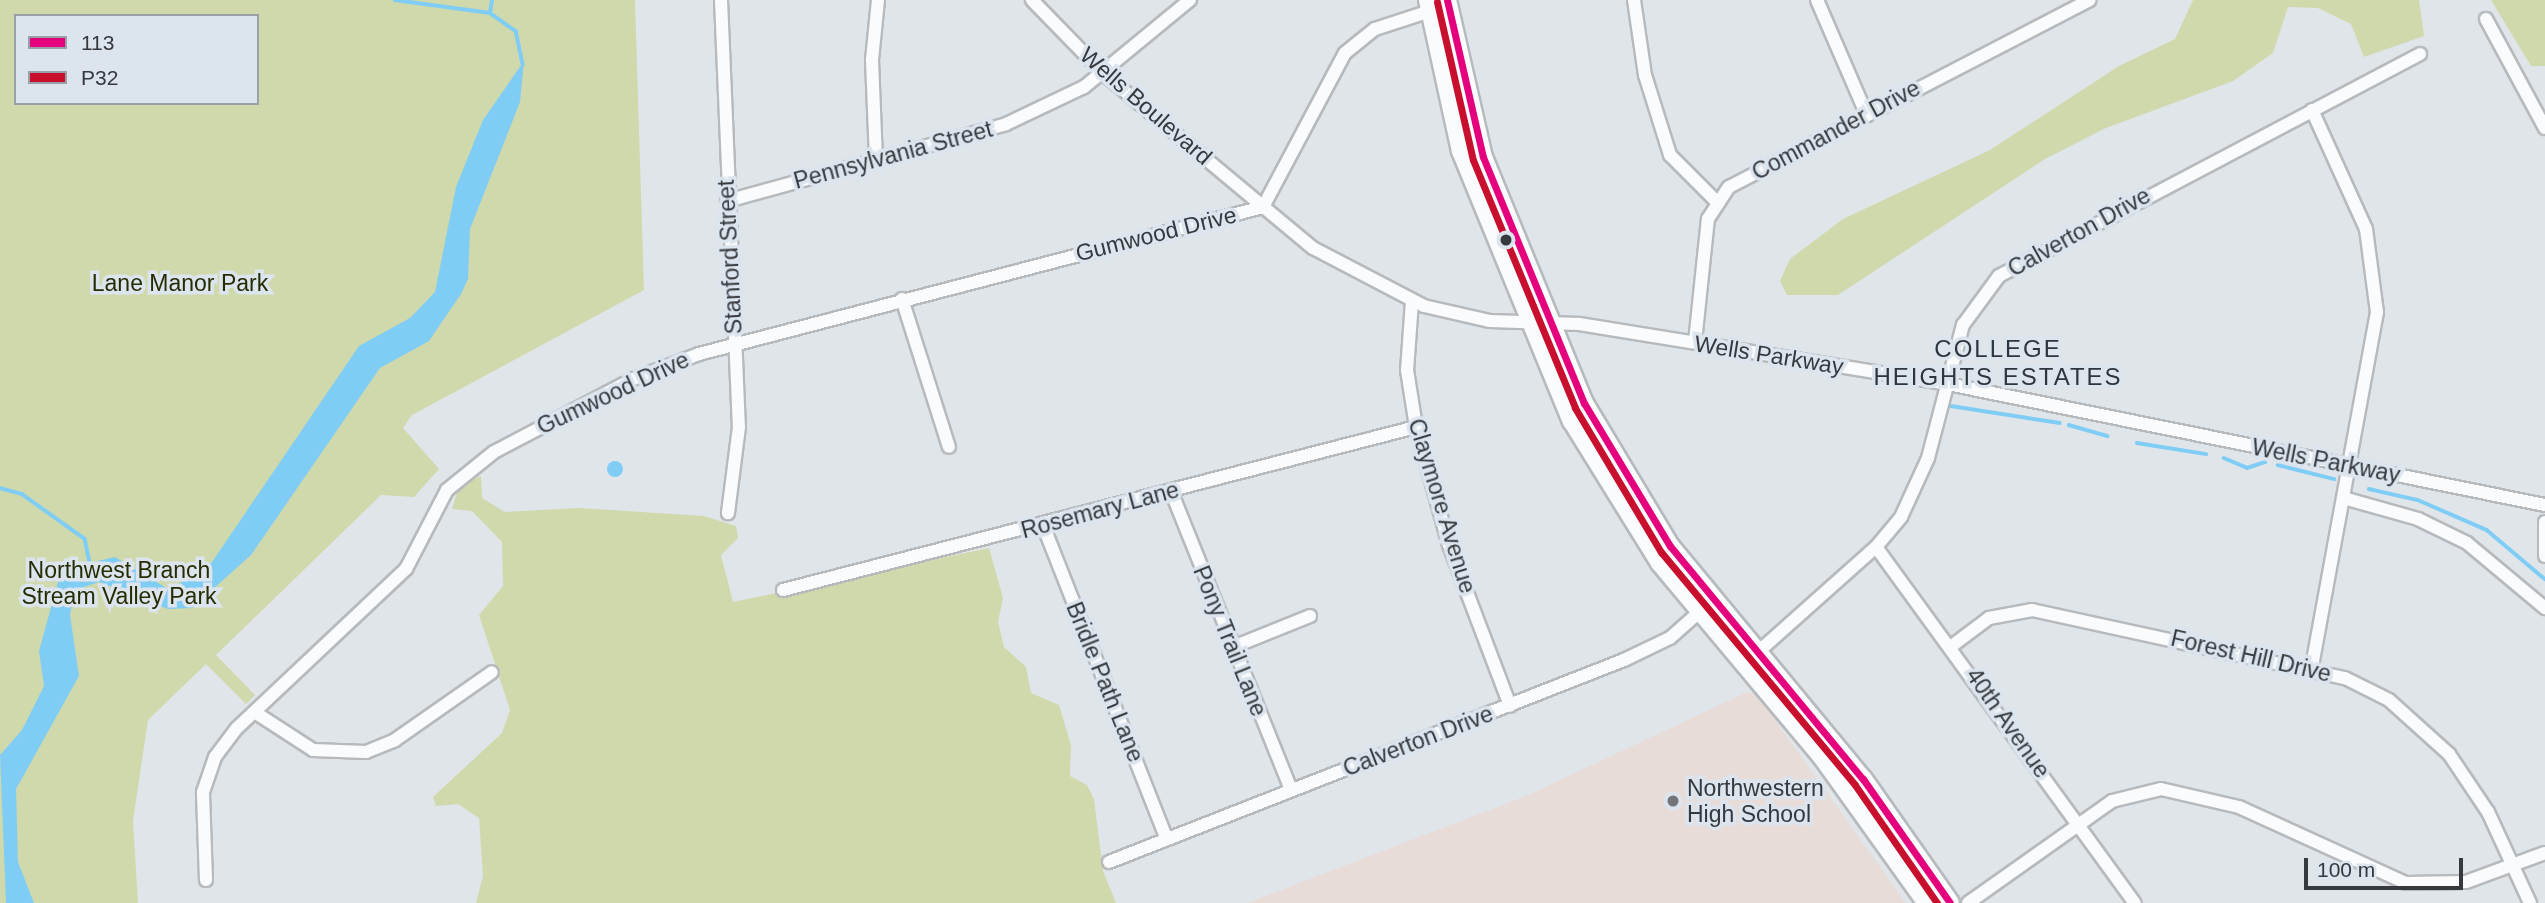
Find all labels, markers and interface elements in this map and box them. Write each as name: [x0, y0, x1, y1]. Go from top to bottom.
legend: [14, 14, 259, 105]
text: 113: [81, 31, 114, 54]
street label: Wells Boulevard: [1074, 41, 1218, 171]
text: P32: [81, 66, 118, 89]
street label: Commander Drive: [1747, 74, 1925, 186]
street label: Pennsylvania Street: [791, 115, 995, 195]
street label: Stanford Street: [712, 179, 748, 335]
street label: Calverton Drive: [2003, 182, 2155, 282]
street label: Gumwood Drive: [1073, 201, 1239, 267]
unlabelled marker: [1499, 233, 1513, 247]
park label: Lane Manor Park: [92, 269, 268, 297]
street label: Wells Parkway: [1693, 330, 1845, 380]
district label: COLLEGE HEIGHTS ESTATES: [1875, 335, 2121, 391]
street label: Gumwood Drive: [532, 346, 694, 440]
street label: Claymore Avenue: [1402, 415, 1482, 597]
street label: Wells Parkway: [2250, 433, 2402, 489]
street label: Rosemary Lane: [1018, 476, 1182, 544]
park label: Northwest Branch Stream Valley Park: [21, 556, 217, 610]
street label: Pony Trail Lane: [1187, 562, 1273, 720]
street label: Bridle Path Lane: [1060, 598, 1150, 766]
street label: Forest Hill Drive: [2168, 624, 2334, 688]
street label: 40th Avenue: [1960, 662, 2056, 784]
street label: Calverton Drive: [1339, 700, 1497, 782]
place label: Northwestern High School: [1687, 774, 1824, 828]
marker: Northwestern High School: [1665, 793, 1681, 809]
scale bar: [2307, 844, 2466, 888]
text: 100 m: [2317, 858, 2375, 881]

